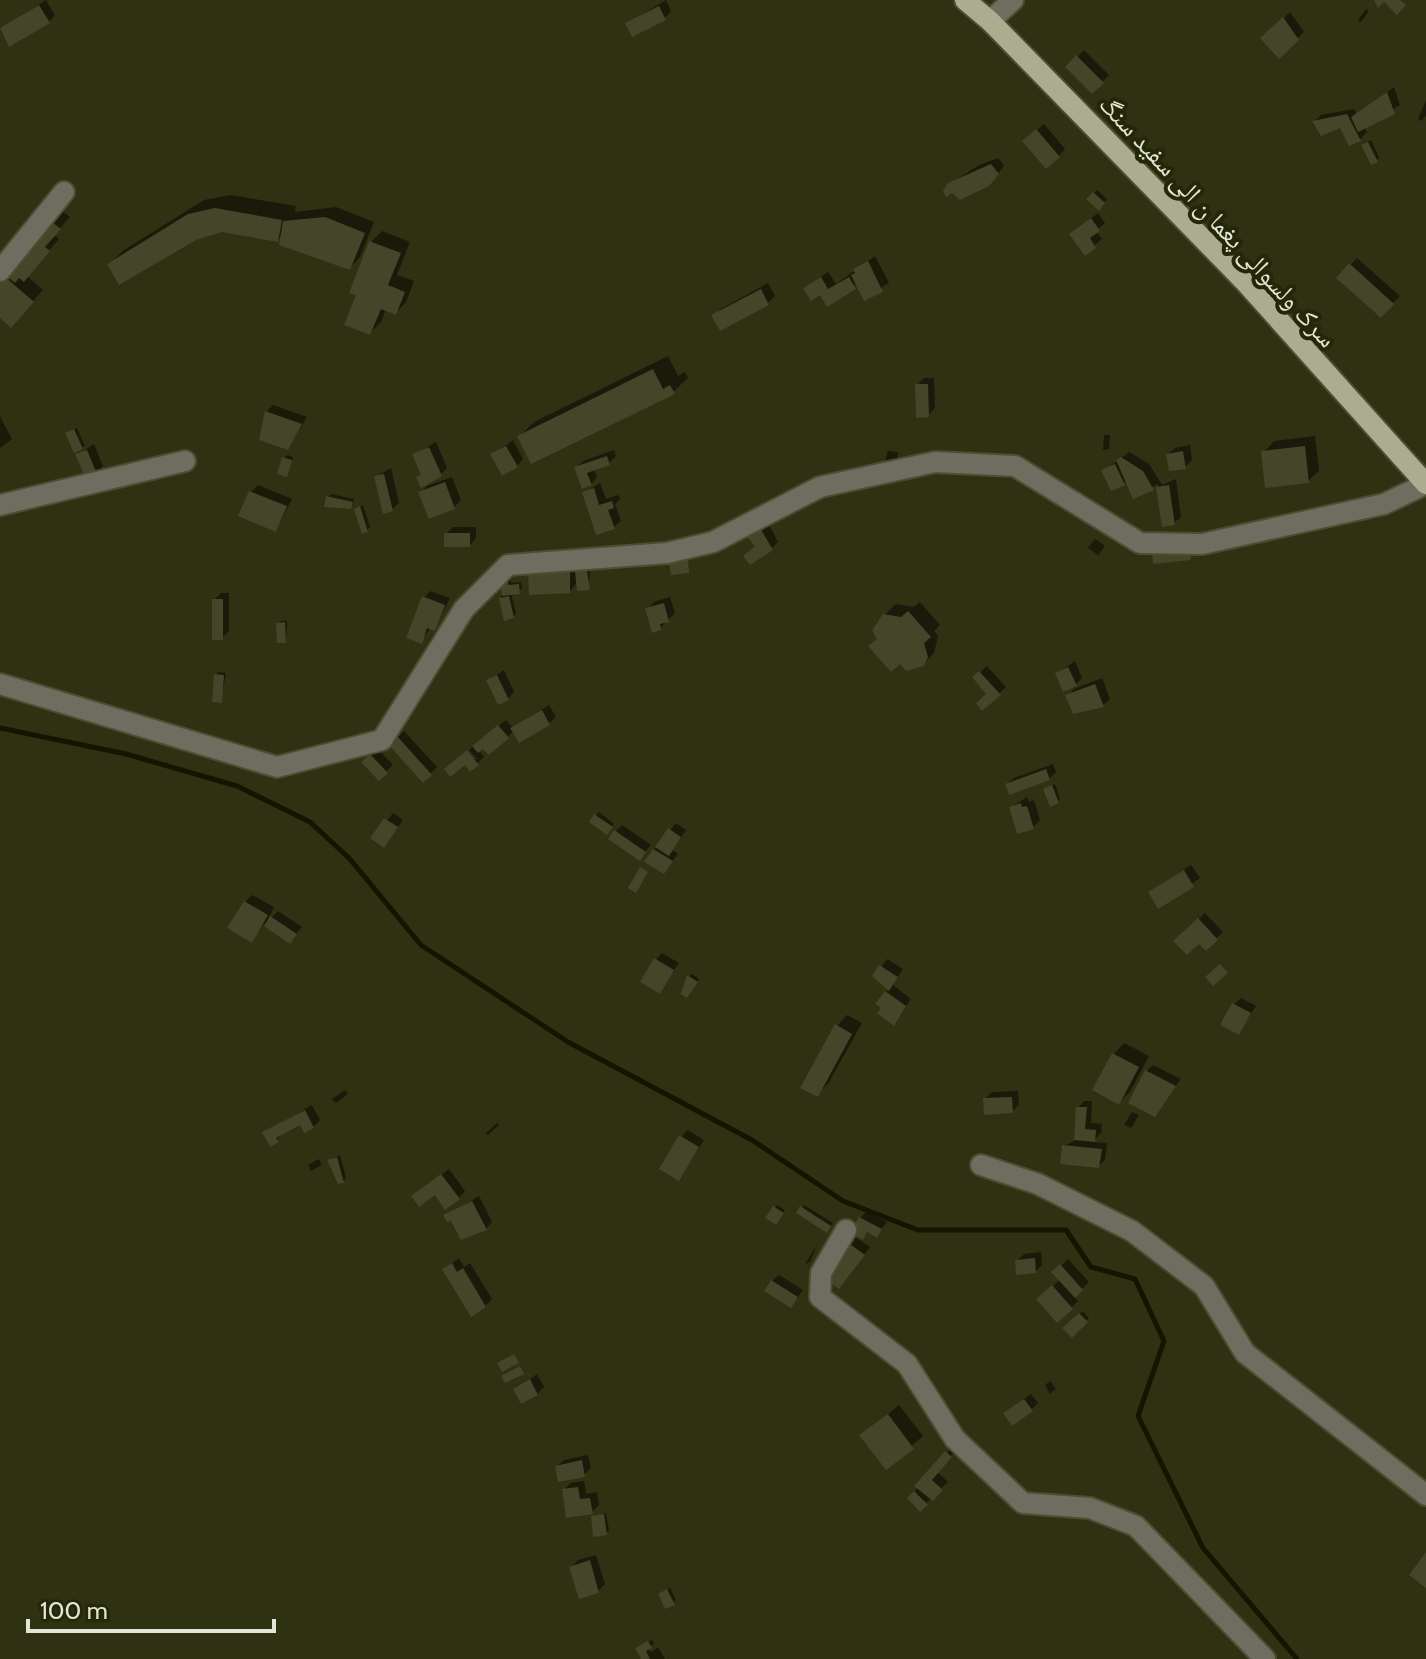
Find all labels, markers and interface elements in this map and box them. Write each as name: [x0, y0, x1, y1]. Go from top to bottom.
street label: سرک ولسوالی پغما ن الی سفید سنگ: [1092, 88, 1343, 354]
scale bar: [28, 1583, 274, 1633]
text: 100 m: [40, 1596, 108, 1625]

